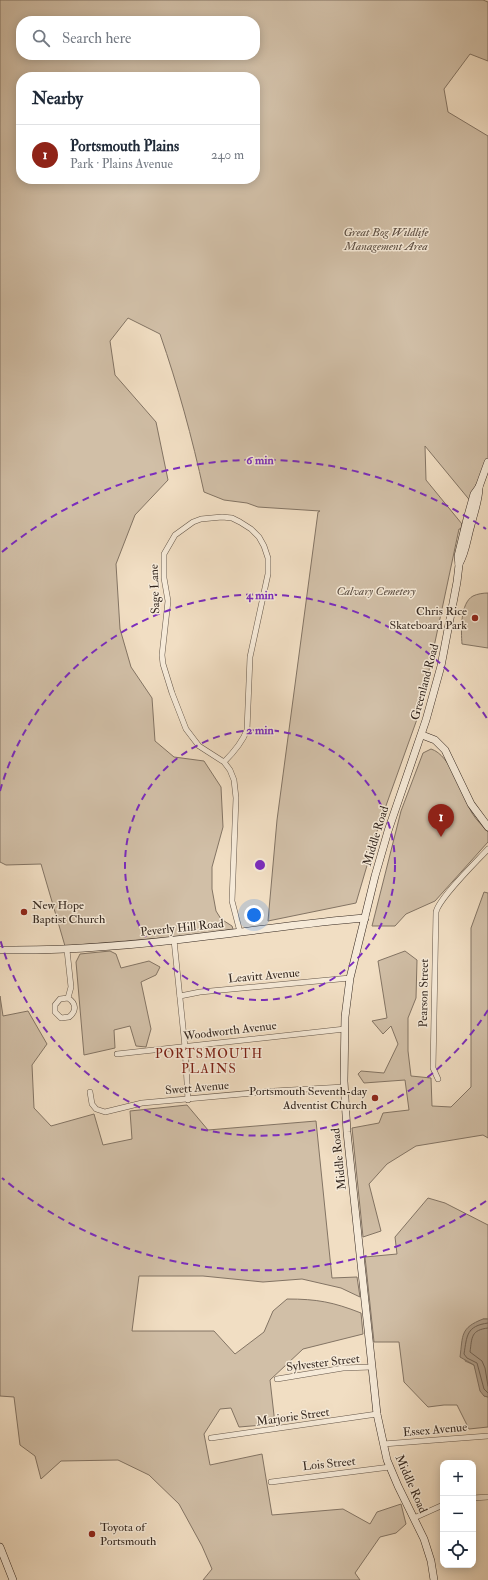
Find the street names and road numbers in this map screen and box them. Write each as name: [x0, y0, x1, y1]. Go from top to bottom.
street label: Sage Lane: [147, 564, 163, 614]
street label: Greenland Road: [408, 642, 442, 722]
street label: Middle Road: [360, 804, 392, 868]
street label: Peverly Hill Road: [140, 916, 225, 940]
street label: Pearson Street: [416, 958, 432, 1027]
street label: Leavitt Avenue: [228, 965, 300, 987]
street label: Woodworth Avenue: [182, 1018, 277, 1044]
street label: Swett Avenue: [164, 1078, 230, 1098]
street label: Middle Road: [328, 1127, 350, 1191]
street label: Sylvester Street: [285, 1351, 361, 1375]
street label: Marjorie Street: [256, 1404, 331, 1430]
street label: Essex Avenue: [402, 1420, 468, 1440]
street label: Middle Road: [391, 1453, 431, 1516]
street label: Lois Street: [302, 1454, 356, 1474]

